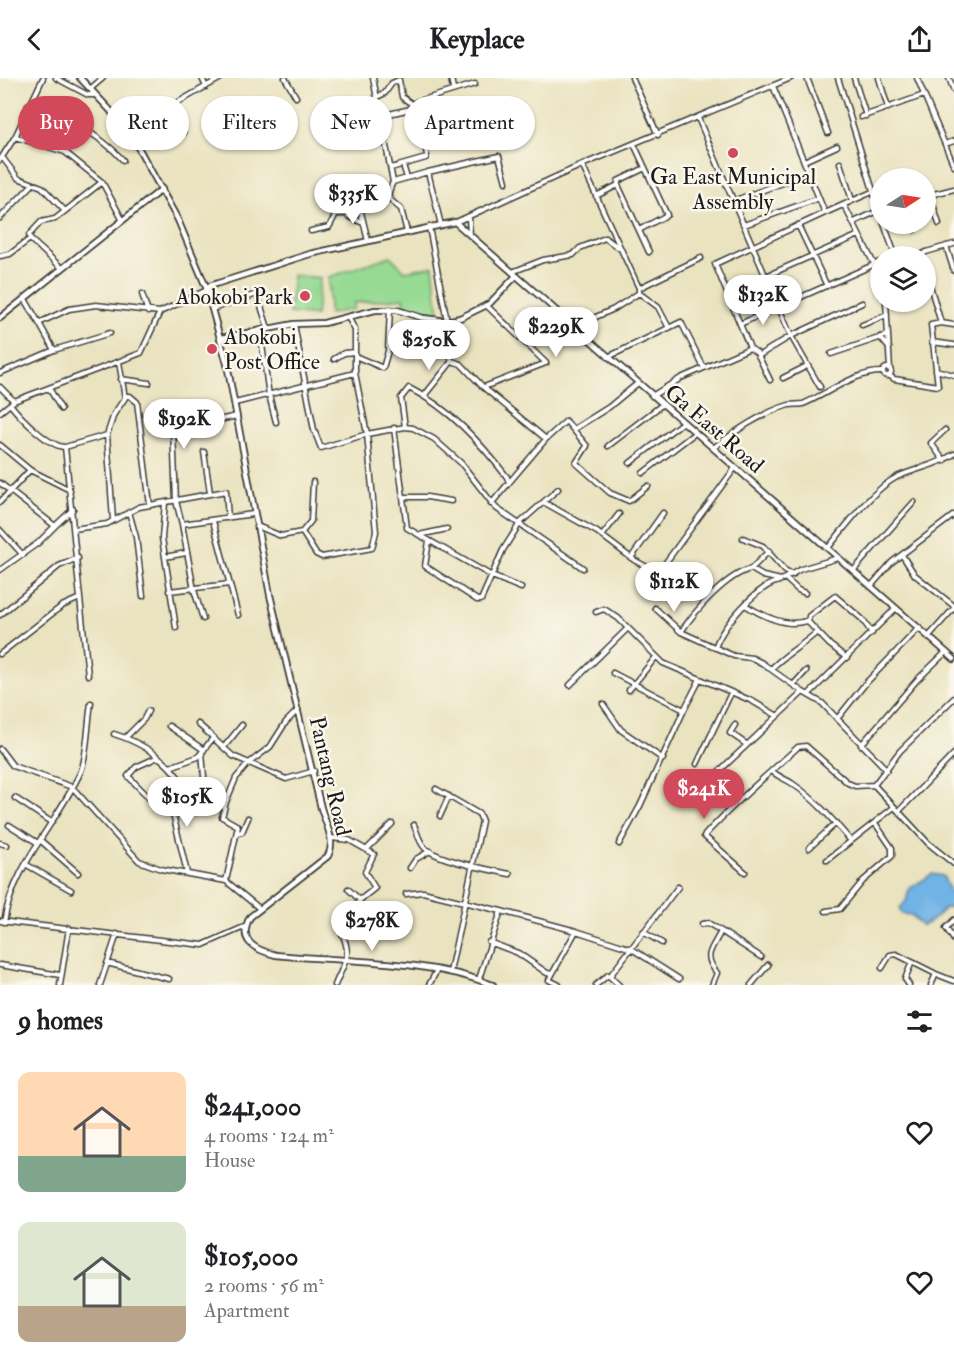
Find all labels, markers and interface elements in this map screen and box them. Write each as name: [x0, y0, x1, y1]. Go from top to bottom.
icon: back: [18, 23, 51, 56]
text: Keyplace: [429, 23, 525, 56]
icon: share: [903, 23, 936, 56]
chip: Buy: [18, 96, 94, 150]
chip: Rent: [106, 96, 189, 150]
chip: Filters: [201, 96, 298, 150]
chip: New: [310, 96, 392, 150]
chip: Apartment: [404, 96, 535, 150]
marker: Ga East Municipal Assembly: [726, 146, 740, 160]
place label: Ga East Municipal Assembly: [650, 163, 816, 216]
north arrow: [870, 168, 936, 234]
map controls: [870, 168, 936, 312]
pin: $335K: [311, 174, 395, 225]
text: $335K: [328, 181, 378, 206]
button: layers: [870, 246, 936, 312]
pin: $132K: [721, 275, 805, 326]
text: $132K: [738, 282, 788, 307]
place label: Abokobi Park: [175, 283, 293, 311]
marker: Abokobi Park: [298, 289, 312, 303]
pin: $229K: [514, 307, 598, 358]
text: $229K: [528, 314, 584, 339]
pin: $250K: [387, 320, 471, 371]
place label: Abokobi Post Office: [223, 323, 320, 376]
text: $250K: [402, 327, 456, 352]
marker: Abokobi Post Office: [205, 342, 219, 356]
street label: Ga East Road: [659, 378, 770, 480]
pin: $192K: [142, 399, 226, 450]
text: $192K: [158, 406, 210, 431]
pin: $112K: [632, 562, 716, 613]
text: $112K: [649, 569, 699, 594]
street label: Pantang Road: [303, 714, 357, 839]
pin: $241K: [662, 769, 746, 820]
text: $241K: [677, 776, 731, 801]
pin: $105K: [145, 777, 229, 828]
text: $105K: [161, 784, 213, 809]
pin: $278K: [330, 901, 414, 952]
text: $278K: [345, 908, 399, 933]
text: 9 homes: [18, 1005, 103, 1037]
icon: filters: [903, 1005, 936, 1038]
text: $241,000: [204, 1091, 301, 1123]
icon: home: [66, 1096, 138, 1168]
icon: heart: [903, 1116, 936, 1149]
text: 4 rooms · 124 m²: [204, 1123, 334, 1148]
text: House: [204, 1148, 255, 1173]
text: $105,000: [204, 1241, 298, 1273]
icon: home: [66, 1246, 138, 1318]
icon: heart: [903, 1266, 936, 1299]
text: 2 rooms · 56 m²: [204, 1273, 324, 1298]
text: Apartment: [204, 1298, 289, 1323]

